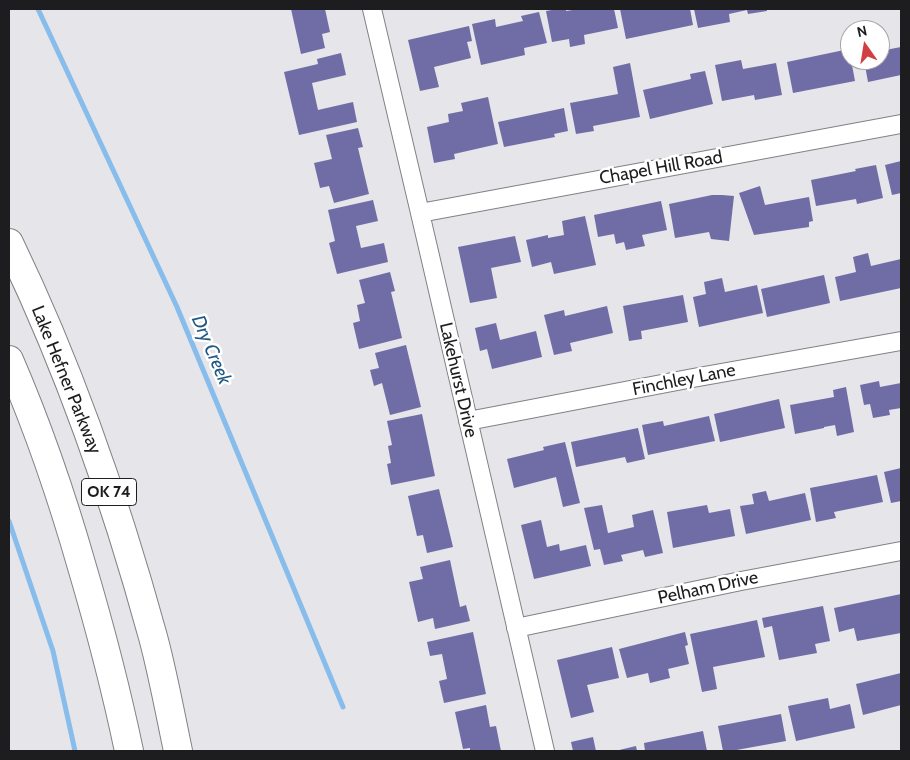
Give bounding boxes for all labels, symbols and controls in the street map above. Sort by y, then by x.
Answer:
north arrow [840,20,890,70]
text: N [855,21,869,41]
street label: Chapel Hill Road [598,147,724,189]
street label: Lake Hefner Parkway [26,303,106,457]
water label: Dry Creek [186,312,236,388]
street label: Lakehurst Drive [434,320,482,440]
street label: Finchley Lane [631,359,737,401]
road number: OK 74 [82,478,136,506]
street label: Pelham Drive [656,567,760,609]

